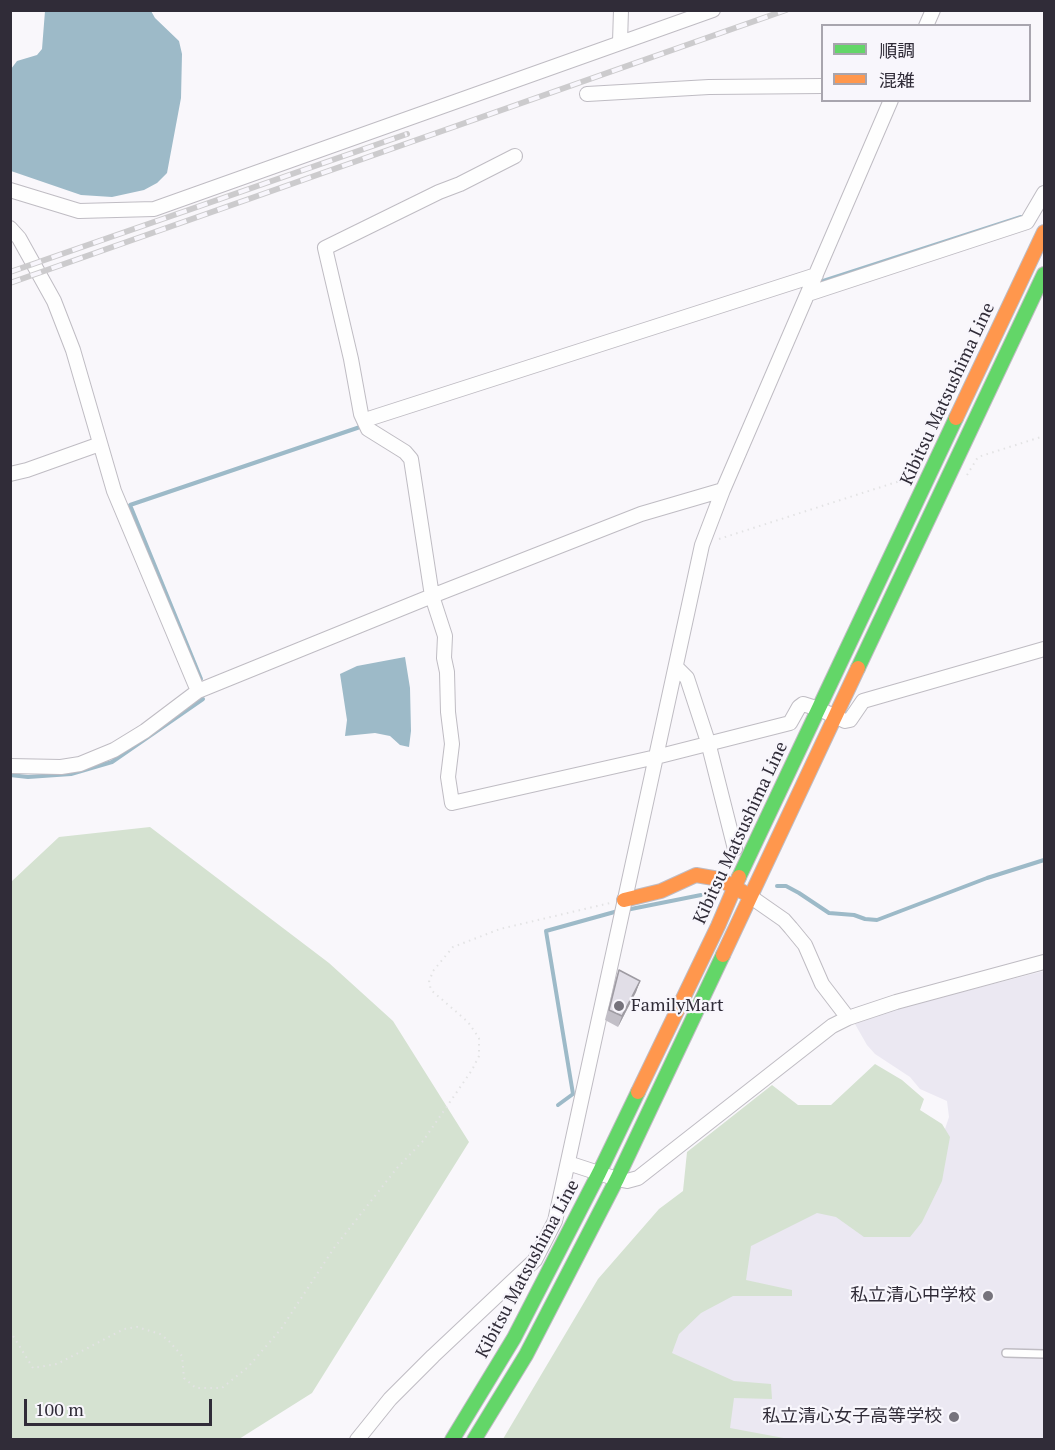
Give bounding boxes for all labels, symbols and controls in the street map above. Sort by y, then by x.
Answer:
legend [821,24,1031,102]
text: 順調 [879,38,915,62]
text: 混雑 [879,68,915,92]
street label: Kibitsu Matsushima Line [896,299,1000,489]
street label: Kibitsu Matsushima Line [689,738,793,928]
place label: FamilyMart [631,995,724,1017]
marker: FamilyMart [612,999,626,1013]
street label: Kibitsu Matsushima Line [472,1176,584,1362]
place label: 私立清心中学校 [850,1285,976,1307]
marker: 私立清心中学校 [981,1289,995,1303]
scale bar [27,1387,214,1425]
text: 100 m [35,1397,84,1421]
place label: 私立清心女子高等学校 [762,1406,942,1428]
marker: 私立清心女子高等学校 [947,1410,961,1424]

